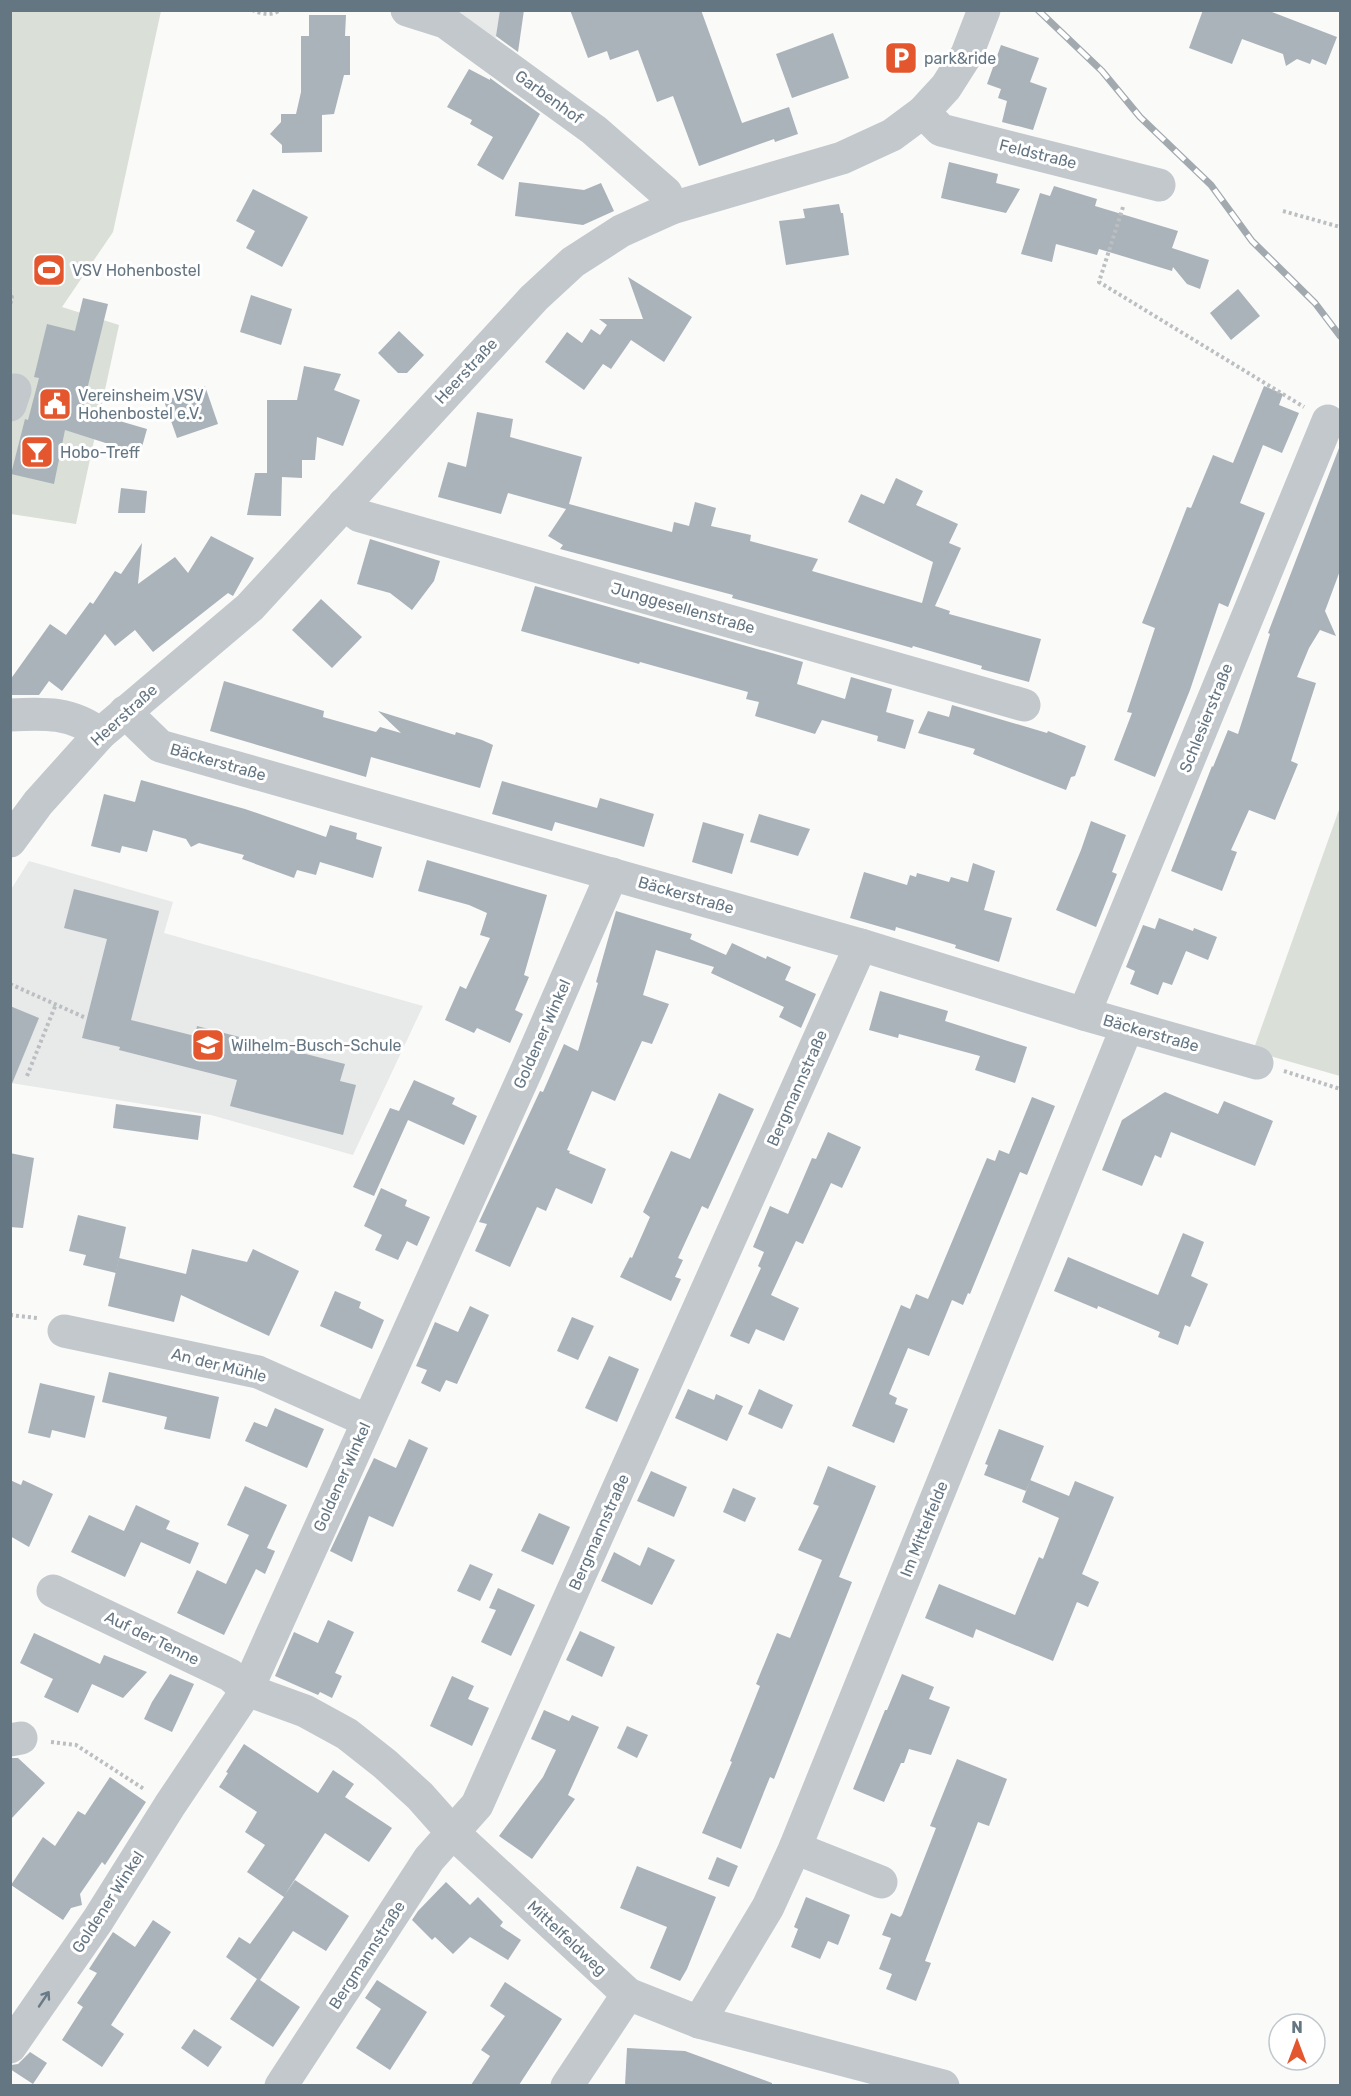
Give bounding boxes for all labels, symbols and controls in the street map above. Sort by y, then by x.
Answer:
parking icon: park&ride [883,40,919,76]
place label: park&ride [924,49,996,68]
street label: Garbenhof [511,66,587,128]
street label: Feldstraße [997,135,1079,173]
sports icon: VSV Hohenbostel [31,252,67,288]
place label: VSV Hohenbostel [72,261,201,280]
street label: Heerstraße [431,334,501,408]
public building icon: Vereinsheim VSV Hohenbostel e.V. [37,386,73,422]
place label: Vereinsheim VSV Hohenbostel e.V. [78,386,204,423]
bar icon: Hobo-Treff [19,434,55,470]
place label: Hobo-Treff [60,443,140,462]
street label: Junggesellenstraße [609,578,757,638]
street label: Schlesierstraße [1175,661,1237,775]
street label: Heerstraße [87,680,161,750]
street label: Bäckerstraße [168,739,268,785]
street label: Bäckerstraße [636,872,736,918]
street label: Goldener Winkel [509,976,575,1092]
street label: Bäckerstraße [1101,1010,1201,1056]
school or university icon: Wilhelm-Busch-Schule [190,1027,226,1063]
street label: Bergmannstraße [763,1027,831,1149]
place label: Wilhelm-Busch-Schule [231,1036,402,1055]
street label: An der Mühle [169,1344,269,1386]
street label: Goldener Winkel [309,1419,375,1535]
street label: Bergmannstraße [565,1471,633,1593]
street label: Im Mittelfelde [896,1478,952,1580]
street label: Auf der Tenne [102,1607,202,1669]
street label: Goldener Winkel [68,1848,148,1956]
street label: Mittelfeldweg [523,1896,611,1980]
street label: Bergmannstraße [325,1897,409,2013]
one-way arrow [38,1991,50,2008]
north arrow [1267,2012,1327,2072]
text: N [1291,2018,1303,2037]

